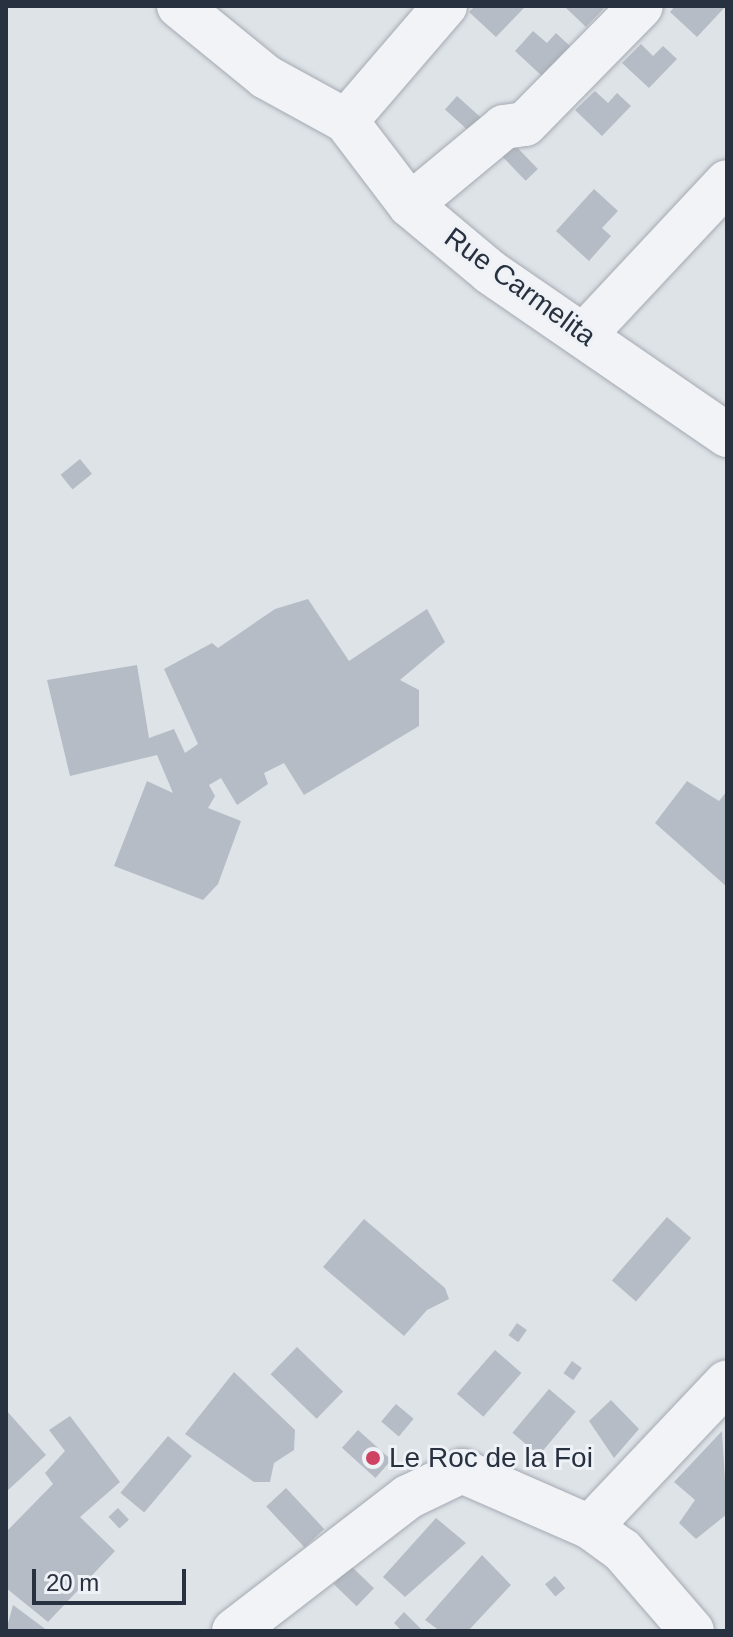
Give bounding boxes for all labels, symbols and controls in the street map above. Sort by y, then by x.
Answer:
street label: Rue Carmelita [438,221,602,353]
place label: Le Roc de la Foi [389,1441,593,1475]
marker: Le Roc de la Foi [364,1449,382,1467]
scale bar [36,1553,190,1603]
text: 20 m [46,1569,99,1596]

